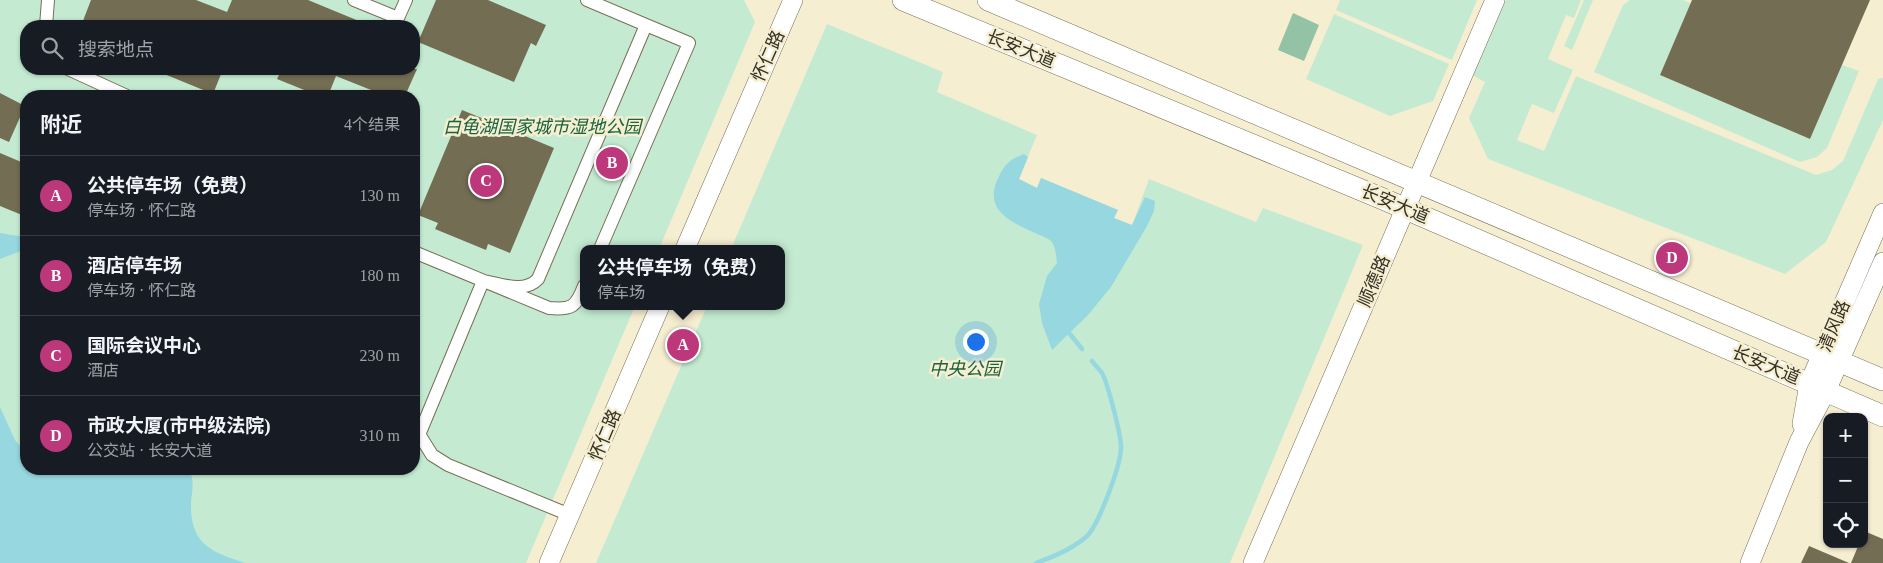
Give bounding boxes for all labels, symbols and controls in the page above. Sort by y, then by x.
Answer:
search box [20,20,420,75]
street label: 长安大道 [984,26,1058,72]
street label: 怀仁路 [748,27,788,85]
icon: search [38,34,66,62]
text: 搜索地点 [78,39,154,60]
text: 附近 [40,113,82,137]
text: 4个结果 [344,116,400,133]
park label: 白龟湖国家城市湿地公园 [443,117,644,137]
pin: B [596,144,628,182]
pin: C [470,162,502,200]
text: 公共停车场（免费） [87,175,258,196]
street label: 长安大道 [1358,181,1432,227]
text: A [50,187,62,204]
text: 130 m [360,187,400,204]
text: 停车场 · 怀仁路 [87,202,196,219]
pin: D [1656,239,1688,277]
popup [580,245,785,310]
street label: 顺德路 [1354,252,1394,310]
text: 酒店停车场 [87,255,182,276]
text: 公共停车场（免费） [597,257,768,278]
text: B [51,267,61,284]
text: 180 m [360,267,400,284]
text: 停车场 · 怀仁路 [87,282,196,299]
text: 停车场 [597,284,645,301]
street label: 清风路 [1814,297,1854,355]
pin: A [667,326,699,364]
your location [963,329,989,355]
text: 国际会议中心 [87,335,201,356]
street label: 长安大道 [1729,342,1803,388]
text: C [50,347,62,364]
text: 230 m [360,347,400,364]
park label: 中央公园 [929,359,1004,379]
text: 酒店 [87,362,119,379]
street label: 怀仁路 [585,406,625,464]
map controls [1823,413,1868,548]
button: + [1823,413,1868,458]
text: 市政大厦(市中级法院) [87,415,271,436]
text: D [50,427,62,444]
text: 310 m [360,427,400,444]
text: 公交站 · 长安大道 [87,442,212,459]
button: − [1823,458,1868,503]
button: locate [1823,503,1868,548]

